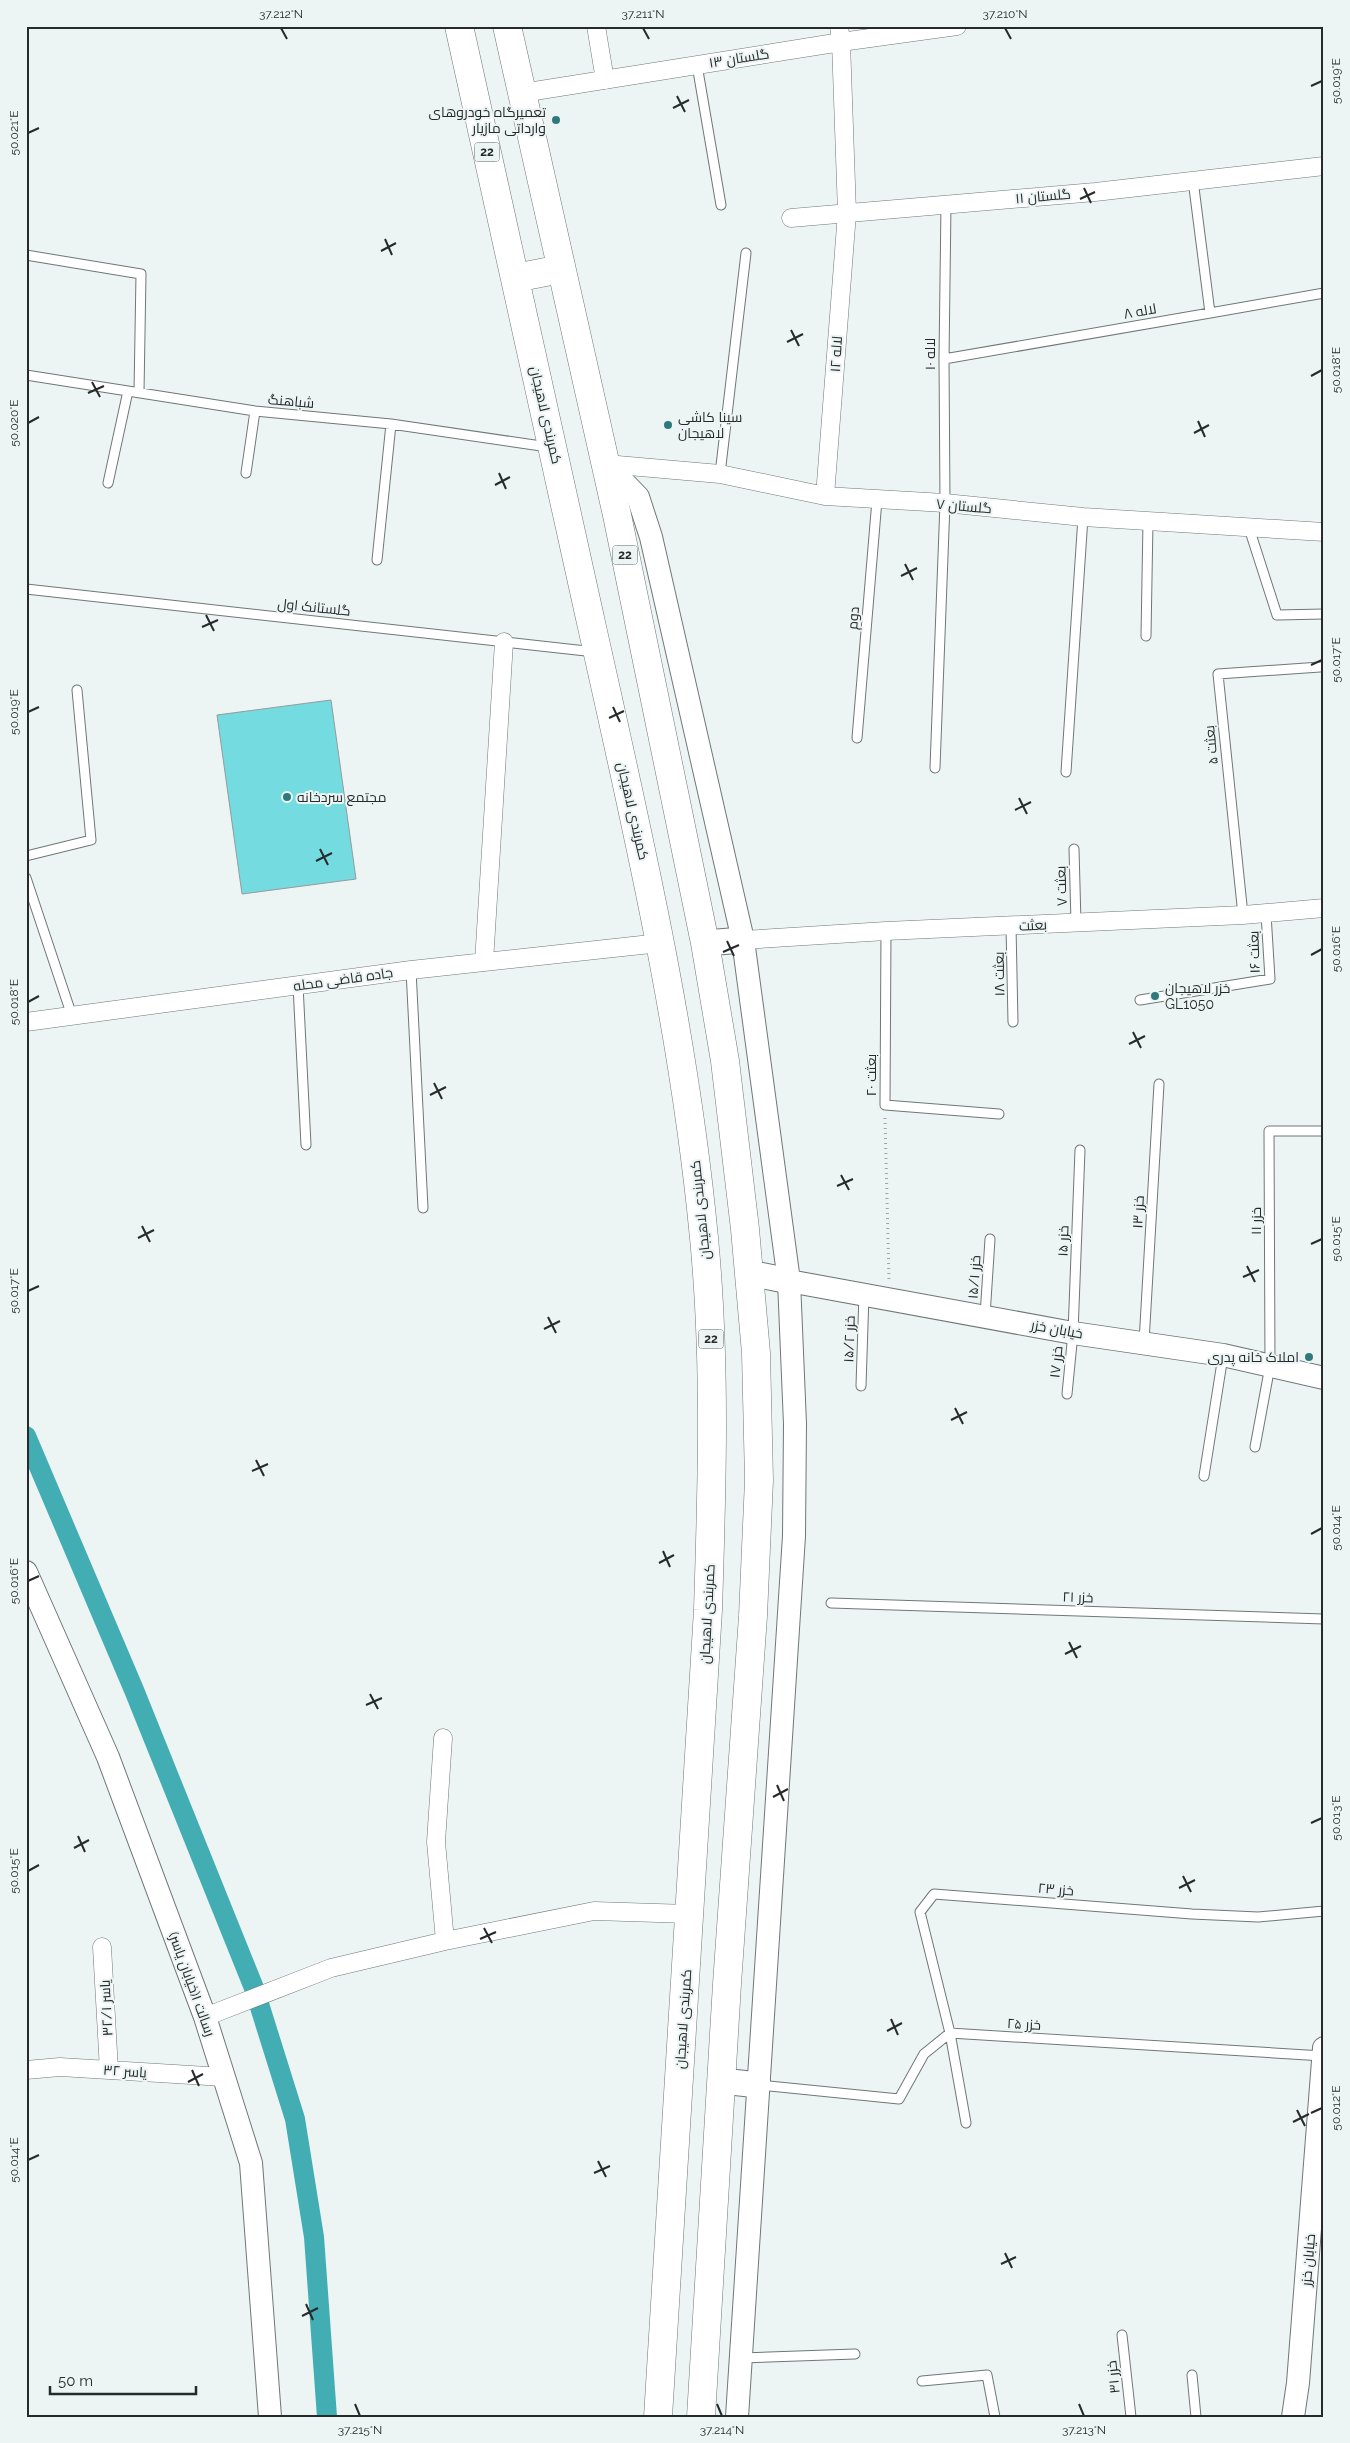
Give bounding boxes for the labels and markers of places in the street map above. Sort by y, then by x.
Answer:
place label: تعمیرگاه خودروهای وارداتی مازیار [429,104,546,136]
marker: تعمیرگاه خودروهای وارداتی مازیار [550,114,562,126]
place label: سینا کاشی لاهیجان [678,409,742,441]
marker: سینا کاشی لاهیجان [662,419,674,431]
place label: مجتمع سردخانه [297,789,386,806]
marker: مجتمع سردخانه [281,791,293,803]
place label: خزر لاهیجان GL1050 [1165,980,1230,1012]
marker: خزر لاهیجان GL1050 [1149,990,1161,1002]
place label: املاک خانه پدری [1208,1349,1299,1367]
marker: املاک خانه پدری [1303,1351,1315,1363]

